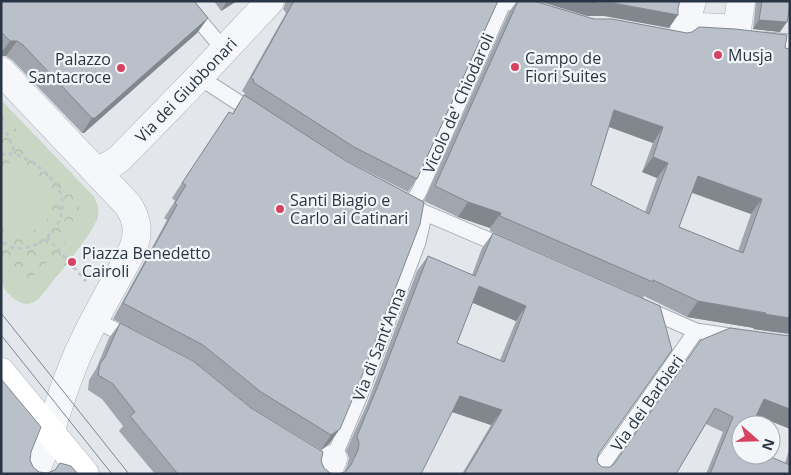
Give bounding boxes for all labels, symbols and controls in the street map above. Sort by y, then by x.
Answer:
street label: Vicolo de' Chiodaroli [417,29,499,177]
street label: Via dei Giubbonari [130,33,242,147]
place label: Musja [728,44,773,66]
place label: Campo de Fiori Suites [525,47,607,87]
place label: Palazzo Santacroce [28,48,111,88]
marker: Musja [712,49,724,61]
marker: Campo de Fiori Suites [509,61,521,73]
marker: Palazzo Santacroce [115,62,127,74]
place label: Santi Biagio e Carlo ai Catinari [290,189,408,229]
marker: Santi Biagio e Carlo ai Catinari [274,203,286,215]
place label: Piazza Benedetto Cairoli [82,242,211,282]
marker: Piazza Benedetto Cairoli [66,256,78,268]
street label: Via di Sant'Anna [347,284,411,404]
street label: Via dei Barbieri [606,351,688,455]
north arrow [731,415,781,465]
text: N [758,436,780,453]

